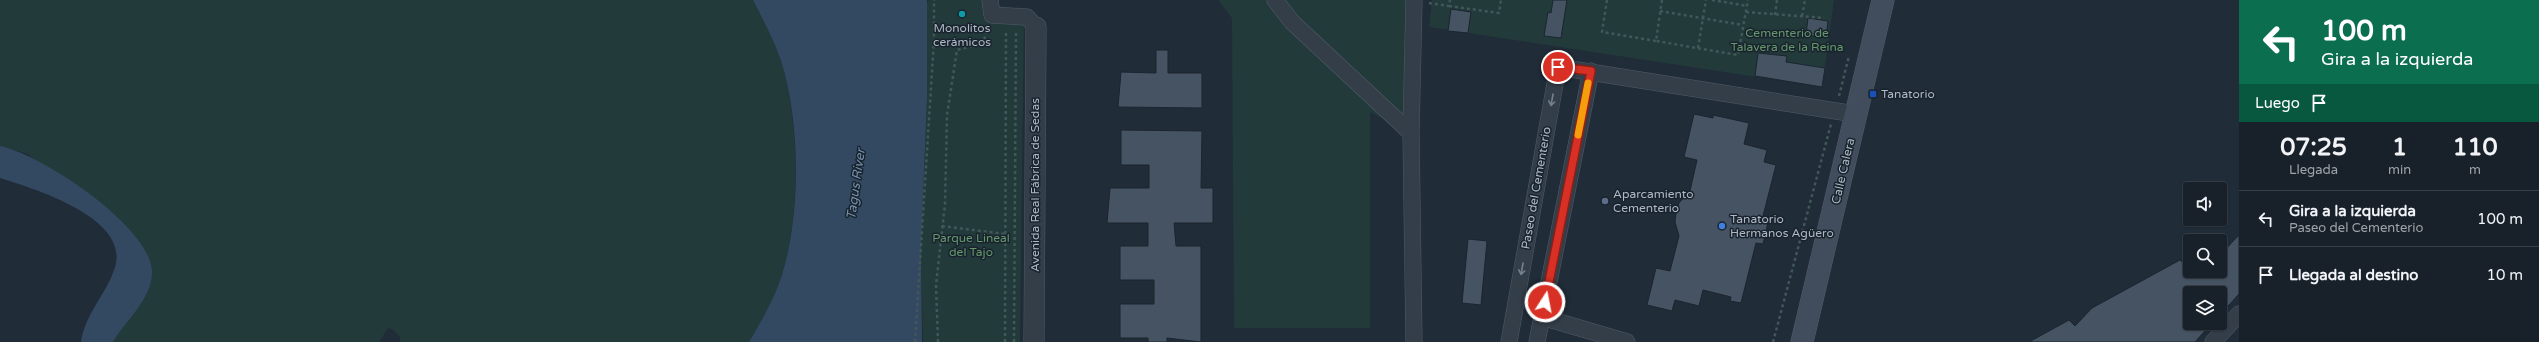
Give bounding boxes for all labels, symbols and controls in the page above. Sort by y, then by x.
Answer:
marker: Monolitos cerámicos [957,9,967,19]
text: 100 m [2321,14,2407,48]
icon: left [2255,16,2307,68]
place label: Monolitos cerámicos [933,21,991,49]
park label: Cementerio de Talavera de la Reina [1731,26,1843,54]
text: Gira a la izquierda [2321,48,2473,70]
pin [1541,50,1575,84]
icon: arrive [1547,56,1569,78]
place label: Tanatorio [1881,87,1935,101]
marker: Tanatorio [1868,89,1878,99]
icon: arrive [2308,92,2330,114]
one-way arrow [1548,93,1556,106]
text: Luego [2255,94,2300,112]
street label: Avenida Real Fábrica de Sedas [1028,98,1042,272]
street label: Paseo del Cementerio [1518,126,1554,250]
text: 07:25 [2280,133,2347,162]
text: 1 [2392,133,2407,162]
text: 110 [2452,133,2498,162]
street label: Calle Calera [1829,137,1857,205]
water label: Tagus River [843,146,869,221]
text: Llegada [2289,162,2338,178]
text: min [2388,162,2411,178]
text: m [2469,162,2481,178]
map controls [2183,182,2227,330]
button: sound [2183,182,2227,226]
place label: Aparcamiento Cementerio [1613,187,1694,215]
marker: Aparcamiento Cementerio [1600,196,1610,206]
text: Gira a la izquierda [2289,202,2416,220]
icon: left [2255,208,2277,230]
text: 100 m [2477,210,2523,228]
place label: Tanatorio Hermanos Agüero [1730,212,1834,240]
text: Paseo del Cementerio [2289,220,2423,236]
marker: Tanatorio Hermanos Agüero [1717,221,1727,231]
park label: Parque Lineal del Tajo [932,231,1010,259]
button: search [2183,234,2227,278]
one-way arrow [1518,263,1526,276]
icon: arrive [2255,264,2277,286]
text: Llegada al destino [2289,266,2418,284]
text: 10 m [2486,266,2523,284]
position arrow [1524,281,1566,323]
button: layers [2183,286,2227,330]

